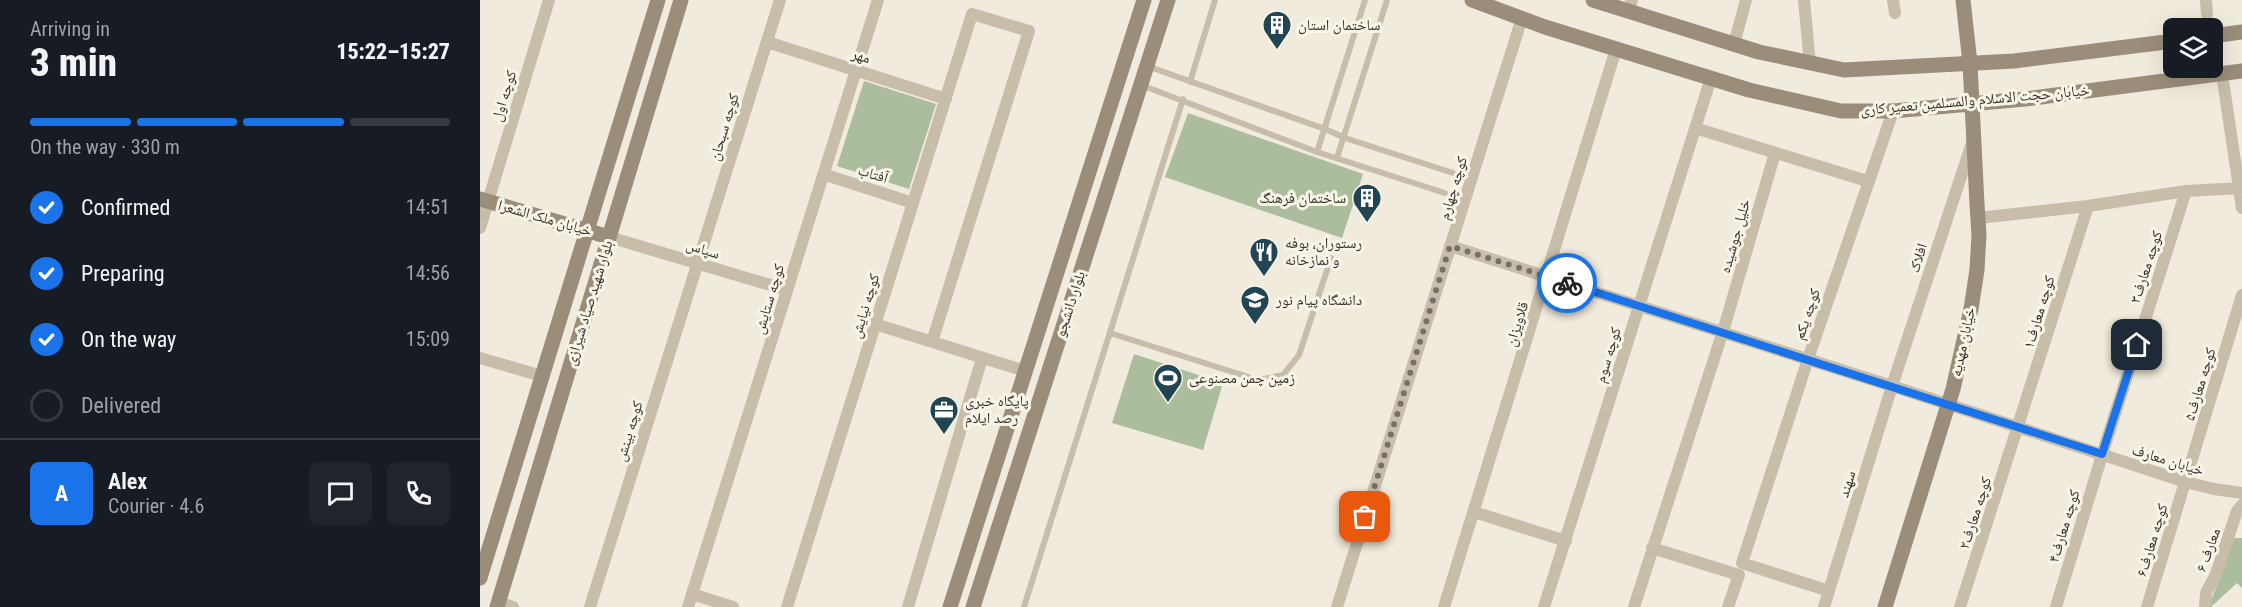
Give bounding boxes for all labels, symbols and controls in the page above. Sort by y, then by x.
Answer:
building icon: ساختمان استان [1261,9,1293,51]
place label: ساختمان استان [1298,16,1380,35]
text: Arriving in [30,17,110,41]
map controls [2163,18,2223,78]
button: layers [2163,18,2223,78]
text: 15:22–15:27 [336,39,450,64]
text: 3 min [30,40,117,86]
street label: مهر [849,44,873,67]
street label: کوچه اول [488,68,521,124]
street label: خیابان حجت الاسلام والمسلمین تعمیر کاری [1860,81,2091,120]
street label: کوچه سبحان [705,91,744,163]
text: On the way · 330 m [30,135,180,159]
street label: کوچه چهارم [1435,154,1472,222]
street label: آفتاب [856,161,891,187]
building icon: ساختمان فرهنگ [1351,182,1383,224]
place label: ساختمان فرهنگ [1259,189,1346,208]
icon: check [30,191,63,224]
text: Confirmed [81,195,170,220]
text: 14:51 [406,195,450,219]
street label: خیابان ملک الشعرا [496,196,595,241]
street label: خلیل جوشیده [1716,197,1755,275]
street label: کوچه معارف۳ [2126,228,2166,306]
place label: رستوران، بوفه و نمازخانه [1285,234,1362,269]
street label: سپاس [684,235,722,264]
restaurant icon: رستوران، بوفه و نمازخانه [1248,236,1280,278]
street label: بلوار شهید صیاد شیرازی [561,238,618,368]
street label: افلاک [1905,241,1931,275]
courier [1537,253,1597,313]
icon: check [30,257,63,290]
text: Preparing [81,261,165,286]
text: 14:56 [406,261,450,285]
street label: کوچه ستایش [750,262,789,337]
icon: bike [1551,267,1584,300]
street label: بلوار دانشجو [1051,269,1089,339]
street label: كوچه نيايش [847,271,884,341]
street label: کوچه معارف۱ [2019,273,2059,351]
school or university icon: دانشگاه پیام نور [1239,284,1271,326]
street label: کوچه یکم [1790,286,1825,342]
place label: دانشگاه پیام نور [1275,291,1362,310]
street label: قلاویزان [1502,299,1533,349]
street label: خیابان مهدیه [1947,305,1980,379]
pin [2111,319,2162,370]
icon: check [30,323,63,356]
street label: کوچه سوم [1591,325,1626,385]
text: On the way [81,327,176,352]
text: 15:09 [406,327,450,351]
icon: home [2120,328,2153,361]
street label: کوچه معارف۵ [2180,345,2220,423]
sports icon: زمین چمن مصنوعی [1152,362,1184,404]
place label: زمین چمن مصنوعی [1189,369,1295,388]
place label: پایگاه خبری رصد ایلام [965,392,1029,428]
text: Delivered [81,393,161,418]
office icon: پایگاه خبری رصد ایلام [928,394,960,436]
street label: کوچه بینش [611,399,648,464]
street label: خیابان معارف [2130,441,2207,481]
button: chat [309,462,372,525]
button: phone [387,462,450,525]
street label: سهند [1834,468,1860,500]
text: Alex [108,469,147,494]
street label: کوچه معارف۲ [1955,474,1995,552]
text: A [55,481,68,506]
street label: کوچه معارف۴ [2044,487,2084,565]
pin [1339,491,1390,542]
text: Courier · 4.6 [108,494,204,518]
icon: bag [1348,500,1381,533]
street label: کوچه معارف۶ [2132,501,2172,579]
street label: معارف ۶ [2192,525,2224,574]

